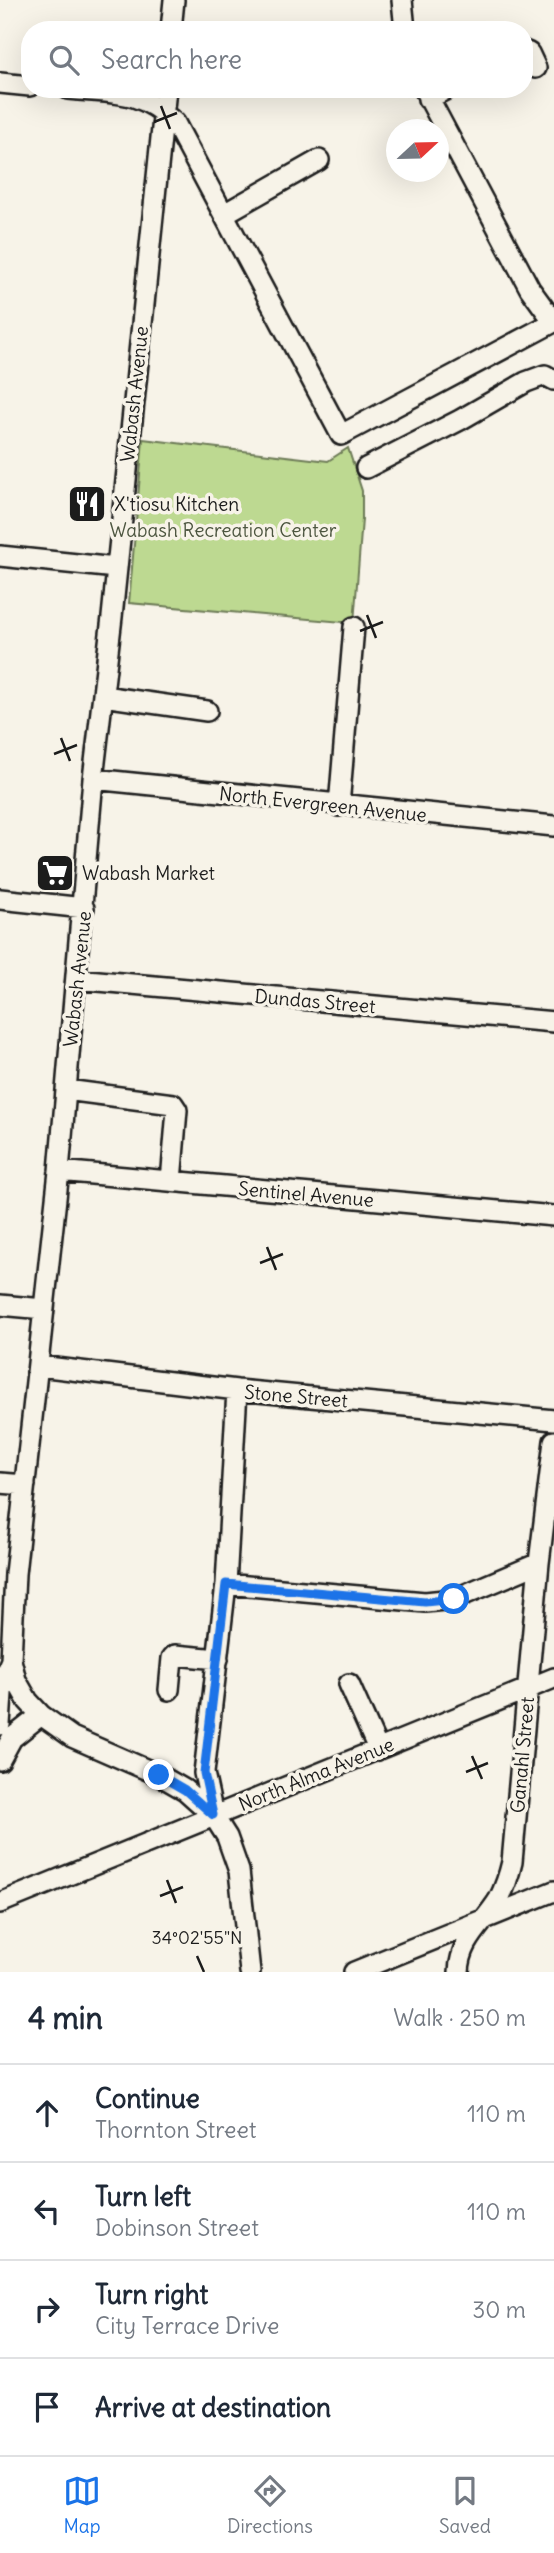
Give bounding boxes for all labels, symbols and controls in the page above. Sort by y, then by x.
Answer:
search box [21,21,533,98]
icon: search [45,41,83,79]
text: Search here [101,43,242,76]
north arrow [386,119,449,182]
street label: Wabash Avenue [115,325,153,463]
restaurant icon: X'tiosu Kitchen [66,483,108,525]
place label: X'tiosu Kitchen [114,492,239,516]
park label: Wabash Recreation Center [110,518,337,542]
street label: North Evergreen Avenue [218,781,428,827]
supermarket icon: Wabash Market [34,852,76,894]
place label: Wabash Market [82,861,215,885]
street label: Wabash Avenue [58,910,96,1048]
street label: Dundas Street [253,984,377,1018]
street label: Sentinel Avenue [237,1176,375,1212]
street label: Stone Street [243,1380,349,1412]
route start [438,1583,469,1614]
street label: Ganahl Street [505,1696,539,1814]
street label: North Alma Avenue [235,1732,397,1816]
route end [143,1759,174,1790]
text: 34°02'55"N [151,1926,243,1949]
text: 4 min [28,1999,103,2037]
text: Walk · 250 m [393,2003,526,2032]
text: Continue [95,2082,200,2115]
icon: ahead [28,2094,66,2132]
text: 110 m [467,2099,526,2128]
text: Thornton Street [95,2115,257,2144]
text: Turn left [95,2180,191,2213]
icon: left [28,2192,66,2230]
text: 110 m [467,2197,526,2226]
text: Dobinson Street [95,2213,259,2242]
text: Turn right [95,2278,208,2311]
icon: right [28,2290,66,2328]
text: 30 m [472,2295,526,2324]
text: City Terrace Drive [95,2311,279,2340]
icon: arrive [28,2388,66,2426]
text: Arrive at destination [95,2391,331,2424]
tab: Map [63,2472,101,2538]
tab: Directions [227,2472,313,2538]
tab: Saved [439,2472,491,2538]

